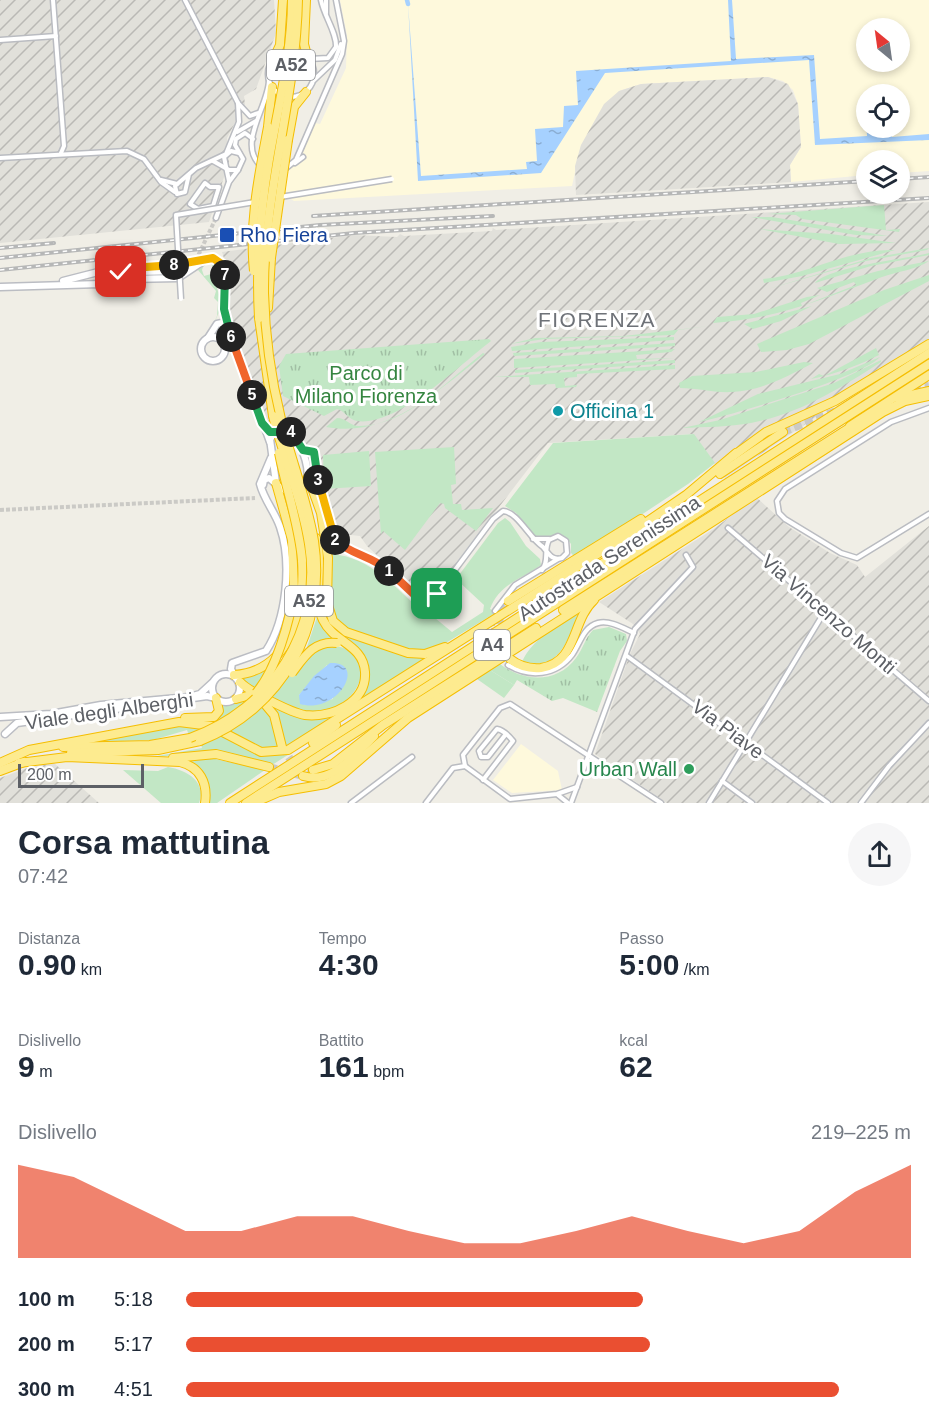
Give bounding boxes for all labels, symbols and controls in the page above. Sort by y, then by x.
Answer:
north arrow [856,18,910,72]
map controls [856,18,910,204]
road number: A52 [267,50,315,80]
button: locate [856,84,910,138]
button: layers [856,150,910,204]
place label: Rho Fiera [240,224,329,246]
marker: Rho Fiera [218,226,236,244]
pin [95,246,146,297]
pin: 8 [159,250,189,280]
icon: check [104,255,137,288]
text: 8 [170,256,178,273]
pin: 7 [210,260,240,290]
text: 7 [221,266,229,283]
district label: FIORENZA [538,308,656,331]
pin: 6 [216,322,246,352]
text: 6 [227,328,235,345]
park label: Parco di Milano Fiorenza [295,362,438,407]
pin: 5 [237,380,267,410]
text: 5 [248,386,256,403]
place label: Officina 1 [570,400,654,422]
marker: Officina 1 [551,404,565,418]
pin: 4 [276,417,306,447]
text: 4 [287,423,295,440]
pin: 3 [303,465,333,495]
text: 3 [314,471,322,488]
street label: Autostrada Serenissima [514,490,705,625]
pin: 2 [320,525,350,555]
text: 2 [331,531,339,548]
street label: Via Vincenzo Monti [757,550,901,678]
pin: 1 [374,556,404,586]
text: 1 [385,562,393,579]
pin [411,568,462,619]
icon: arrive [420,577,453,610]
road number: A52 [285,586,333,616]
road number: A4 [474,630,510,660]
street label: Viale degli Alberghi [23,688,195,734]
street label: Via Piave [688,695,768,763]
place label: Urban Wall [579,758,677,780]
scale bar [18,761,144,788]
marker: Urban Wall [682,762,696,776]
text: 200 m [27,766,71,783]
button: share [848,823,911,886]
text: Corsa mattutina [18,824,269,861]
text: 07:42 [18,865,68,887]
text: Distanza [18,930,80,947]
text: Tempo [319,930,367,947]
text: Passo [619,930,664,947]
text: 0.90 [18,948,76,981]
text: 4:30 [319,948,379,981]
text: 5:00 [619,948,679,981]
text: km [76,961,102,978]
text: /km [679,961,710,978]
text: Dislivello [18,1032,81,1049]
text: Battito [319,1032,364,1049]
text: kcal [619,1032,648,1049]
text: 9 [18,1050,35,1083]
text: 161 [319,1050,369,1083]
text: 62 [619,1050,653,1083]
text: m [35,1063,52,1080]
text: bpm [369,1063,404,1080]
text: Dislivello [18,1121,97,1143]
text: 219–225 m [811,1121,911,1143]
text: 100 m [18,1288,75,1310]
text: 5:18 [114,1288,153,1310]
text: 200 m [18,1333,75,1355]
text: 5:17 [114,1333,153,1355]
text: 300 m [18,1378,75,1400]
text: 4:51 [114,1378,153,1400]

